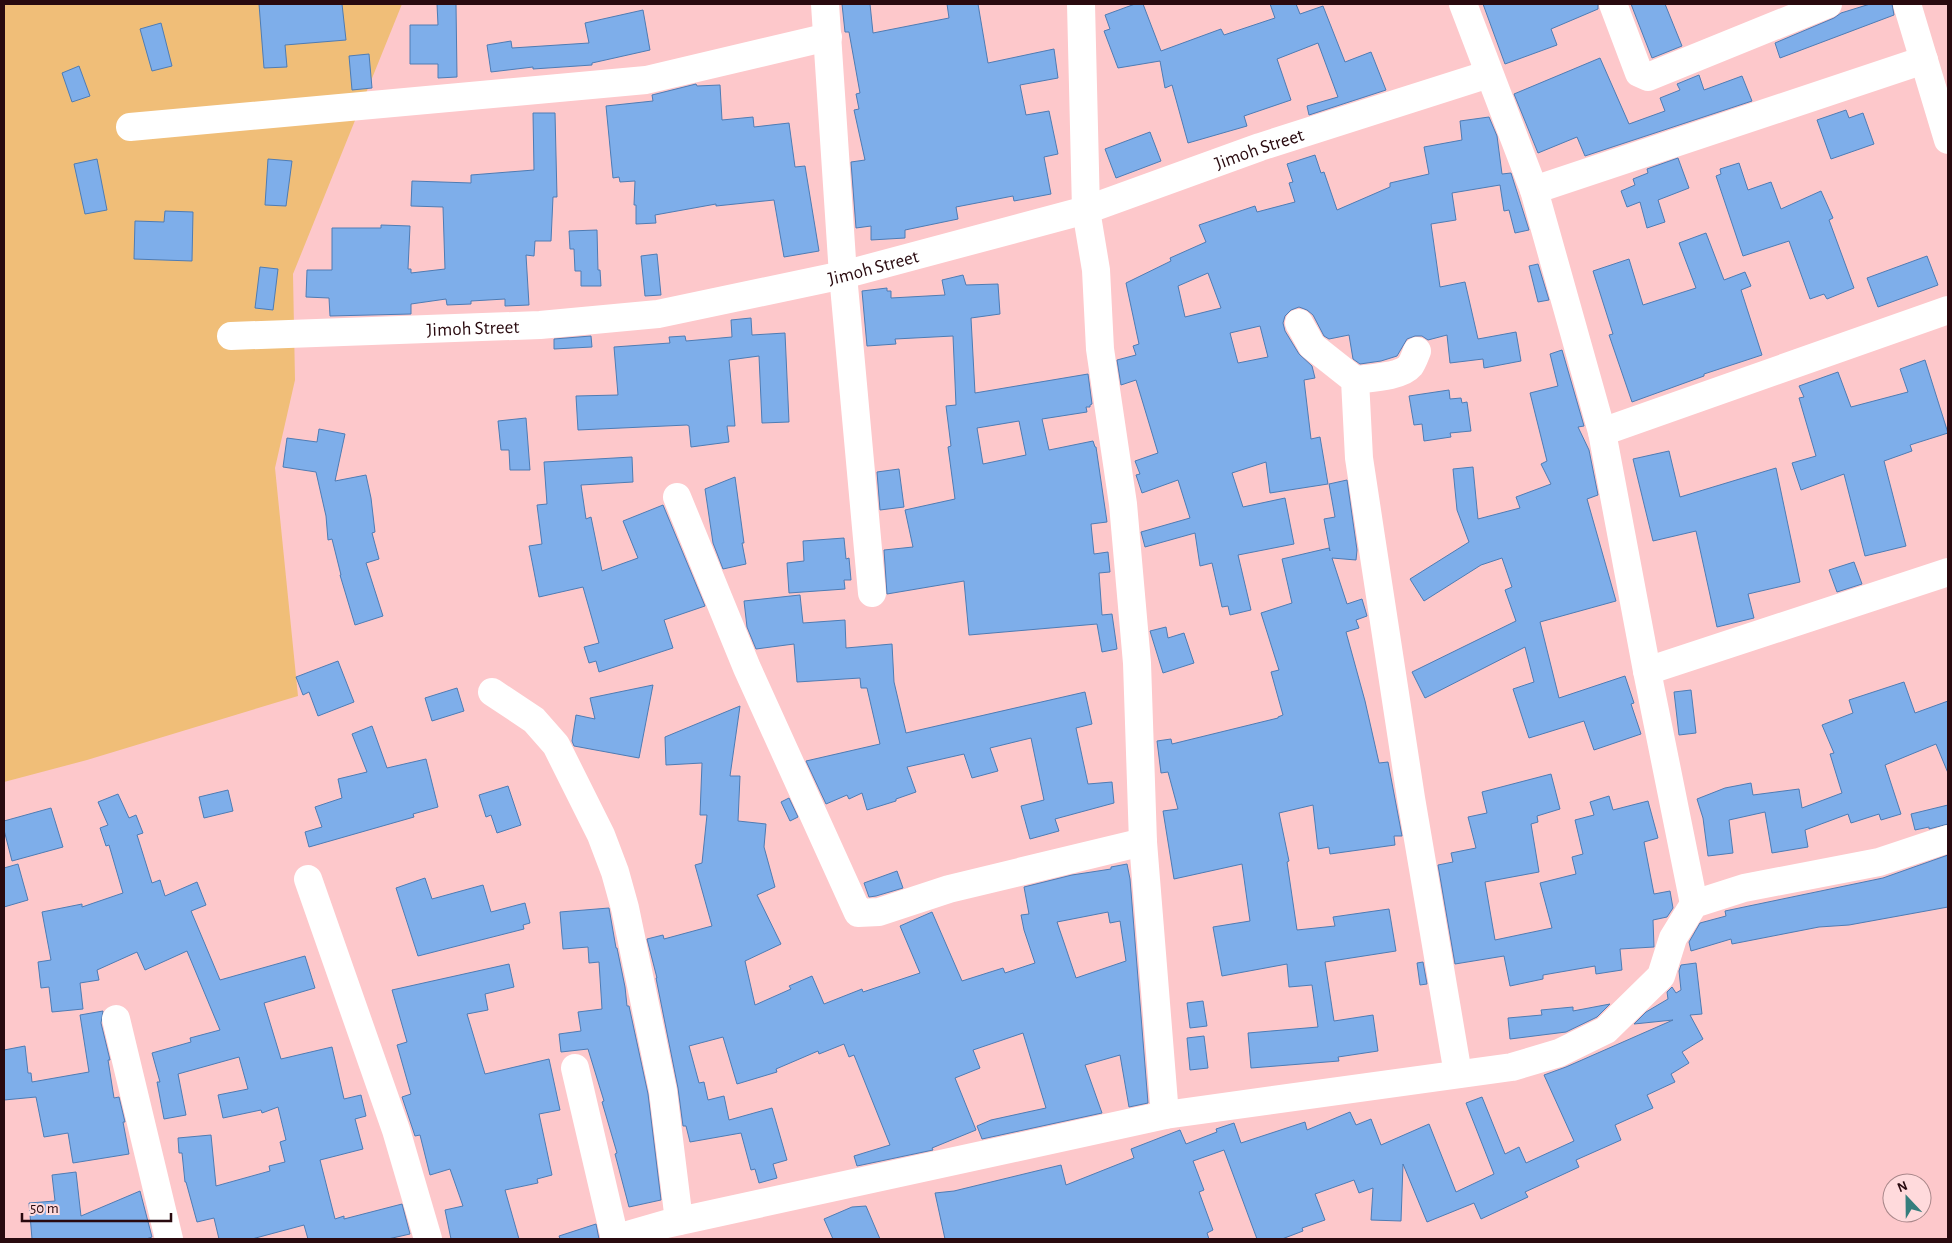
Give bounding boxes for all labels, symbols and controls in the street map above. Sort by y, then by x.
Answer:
street label: Jimoh Street [1212,126,1306,174]
street label: Jimoh Street [826,247,921,289]
street label: Jimoh Street [426,318,520,340]
north arrow [1882,1173,1932,1223]
text: N [1895,1179,1910,1195]
scale bar [22,1190,171,1222]
text: 50 m [30,1201,59,1216]

